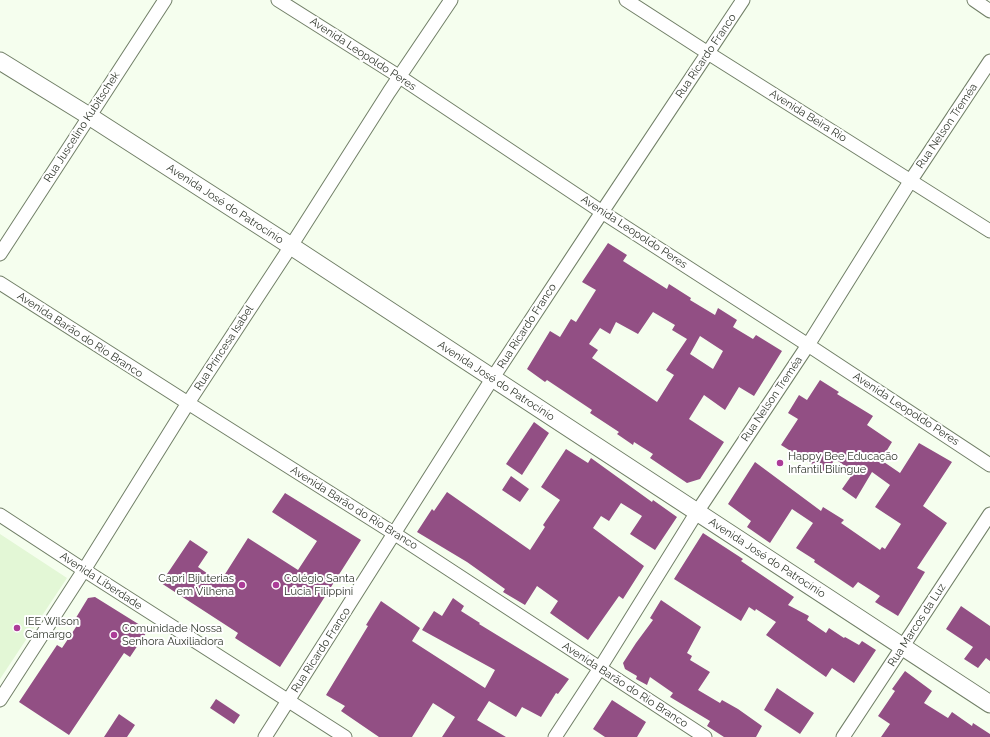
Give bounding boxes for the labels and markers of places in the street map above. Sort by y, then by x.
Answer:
place label: Happy Bee Educação Infantil Bilíngue [788,450,898,476]
marker: Happy Bee Educação Infantil Bilíngue [775,458,785,468]
place label: Capri Bijuterias em Vilhena [158,572,234,598]
place label: Colégio Santa Lúcia Filippini [284,572,355,598]
marker: Capri Bijuterias em Vilhena [237,580,247,590]
marker: Colégio Santa Lúcia Filippini [271,580,281,590]
place label: IEE Wilson Camargo [25,615,79,641]
place label: Comunidade Nossa Senhora Auxiliadora [122,622,224,648]
marker: IEE Wilson Camargo [12,623,22,633]
marker: Comunidade Nossa Senhora Auxiliadora [109,630,119,640]

